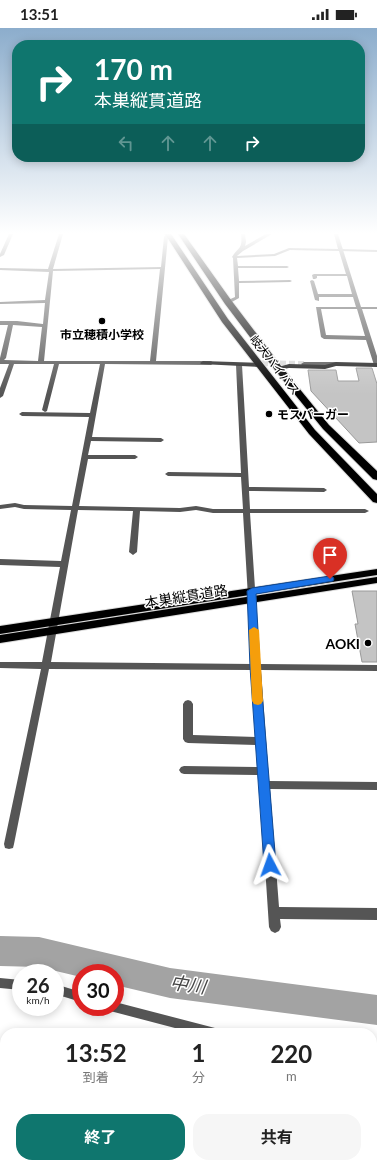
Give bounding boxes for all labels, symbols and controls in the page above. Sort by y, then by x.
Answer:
text: 13:51 [20,5,59,23]
text: 170 m [94,52,173,86]
icon: right [28,56,80,108]
text: 本巣縦貫道路 [94,89,202,111]
icon: left [115,132,137,154]
icon: ahead [157,132,179,154]
icon: ahead [199,132,221,154]
icon: right [241,132,263,154]
marker: 市立穂積小学校 [97,316,107,326]
place label: 市立穂積小学校 [60,327,144,342]
street label: 岐大バイパス [247,332,303,398]
place label: モスバーガー [277,407,349,422]
marker: モスバーガー [264,409,274,419]
pin [313,538,347,579]
icon: arrive [319,544,341,566]
street label: 本巣縦貫道路 [143,581,229,611]
place label: AOKI [325,635,360,652]
marker: AOKI [363,638,373,648]
position arrow [249,844,291,886]
speed limit sign: 30 [72,964,124,1016]
water label: 中川 [169,971,209,998]
text: 26 [26,973,50,997]
text: km/h [26,994,50,1006]
text: 13:52 [65,1038,127,1067]
text: 1 [192,1038,206,1067]
text: 220 [270,1039,312,1068]
text: m [286,1068,297,1084]
text: 到着 [83,1069,109,1085]
text: 分 [192,1069,205,1085]
button: 終了 [16,1114,185,1160]
button: 共有 [193,1114,361,1160]

